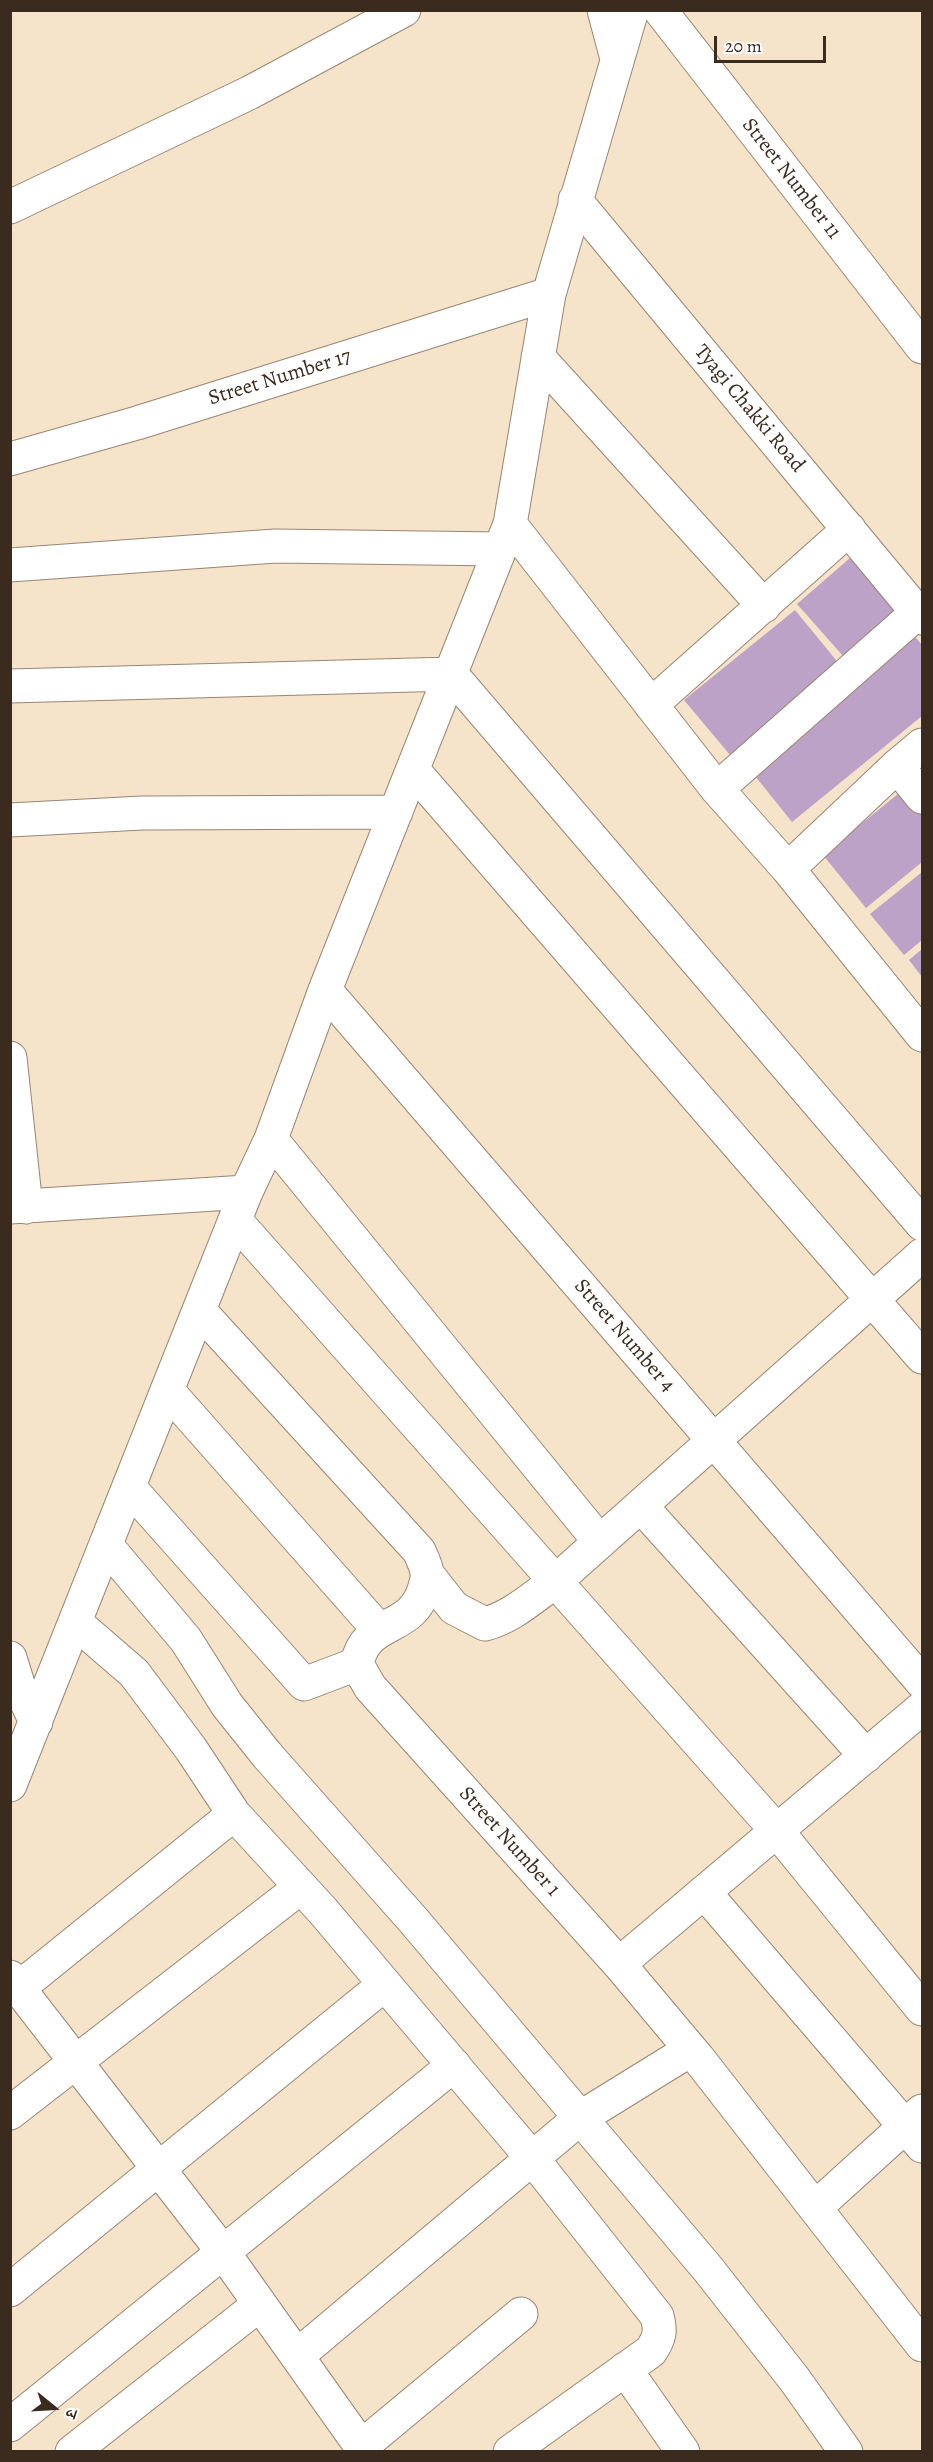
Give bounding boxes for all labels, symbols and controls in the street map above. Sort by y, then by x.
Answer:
scale bar [717,24,830,62]
text: 20 m [725,34,762,58]
street label: Street Number 11 [736,114,846,244]
street label: Tyagi Chakki Road [688,340,810,478]
street label: Street Number 17 [206,344,354,412]
street label: Street Number 4 [568,1274,680,1398]
street label: Street Number 1 [453,1782,565,1902]
north arrow [24,2378,84,2438]
text: उ [59,2406,83,2421]

